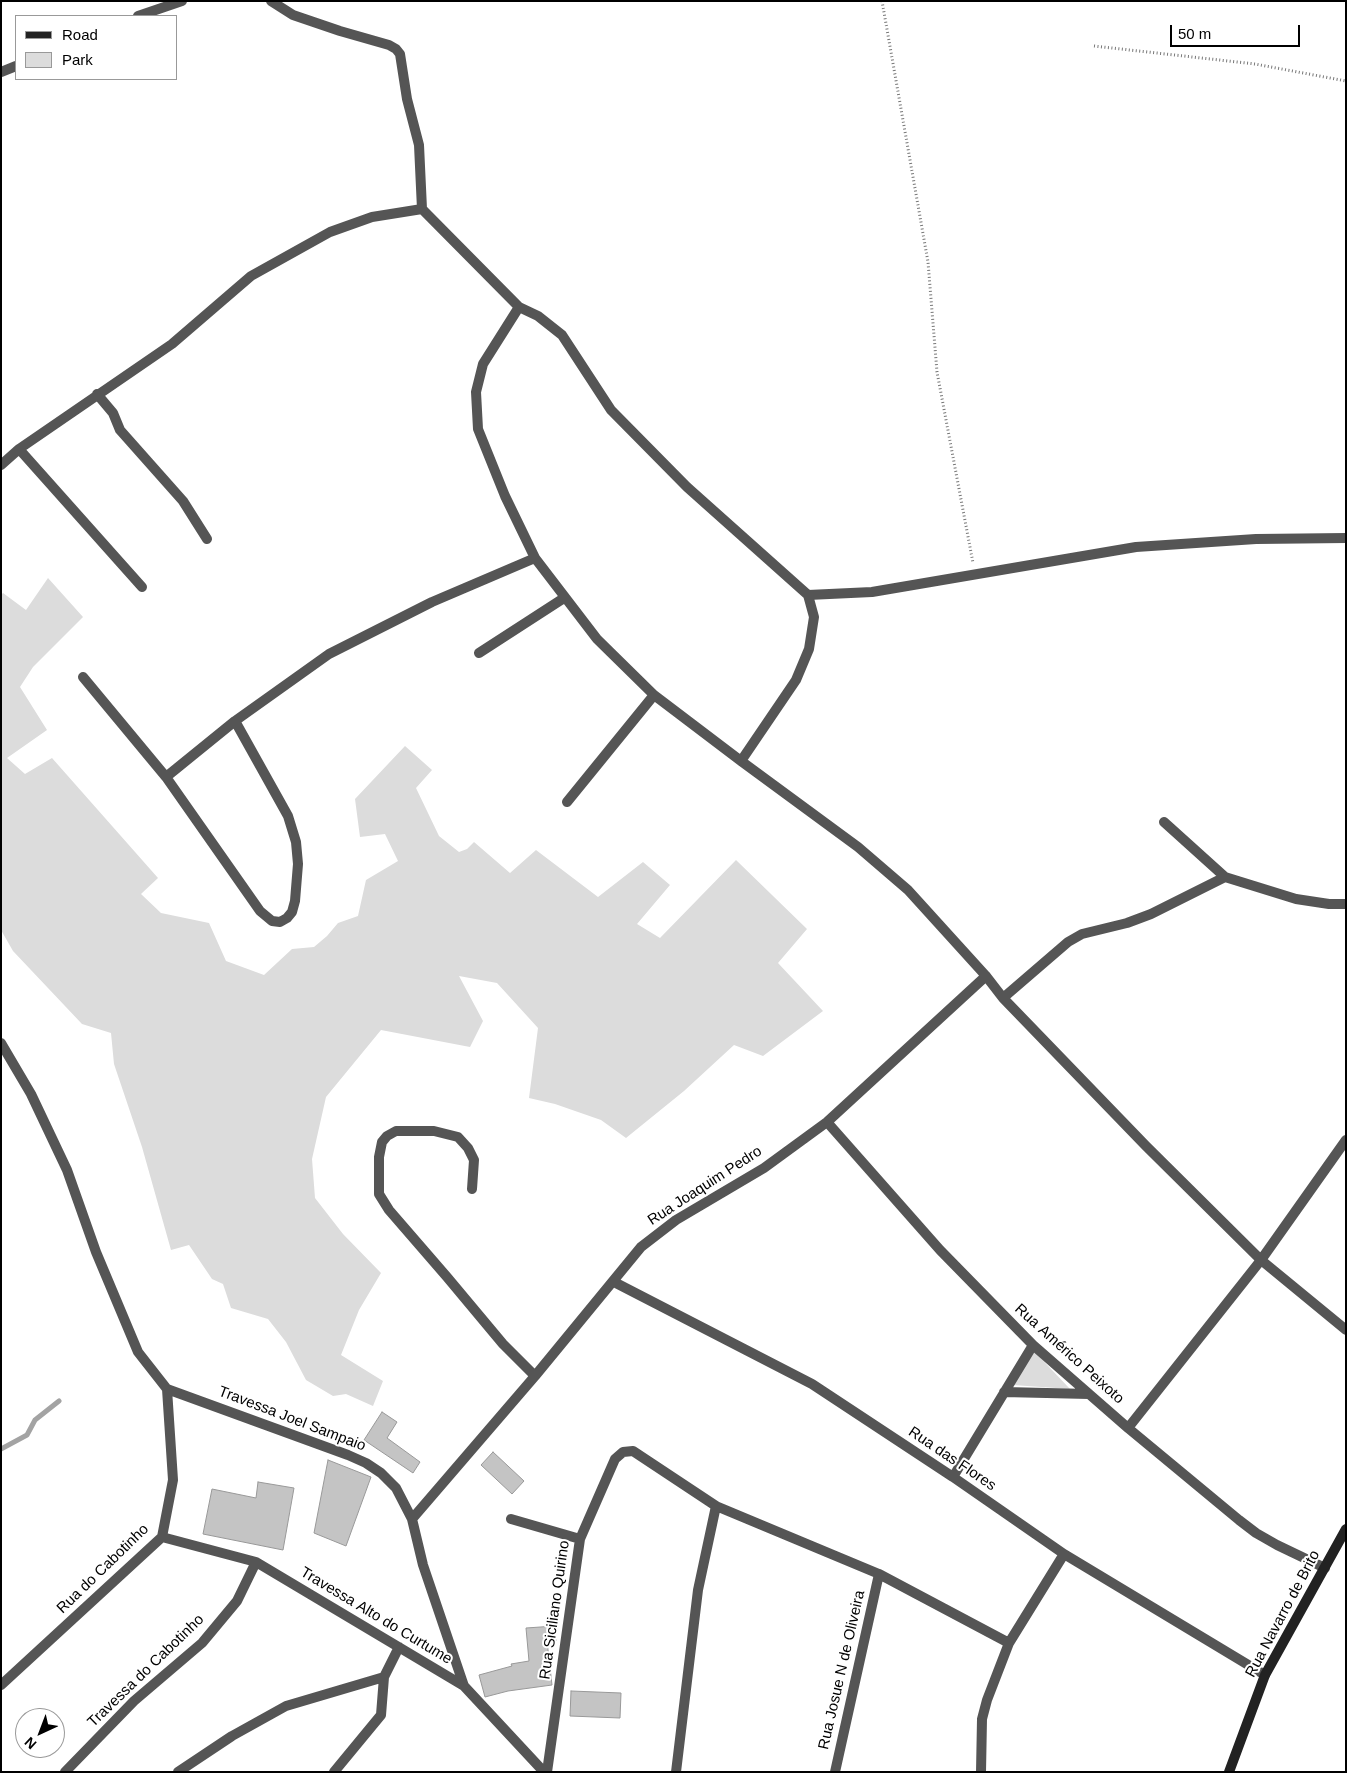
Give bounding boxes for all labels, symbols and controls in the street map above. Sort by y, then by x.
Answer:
legend [15,15,178,80]
scale bar [1172,15,1302,47]
text: 50 m [1178,25,1211,42]
text: Road [62,26,98,43]
text: Park [62,51,93,68]
street label: Rua Joaquim Pedro [645,1142,765,1230]
street label: Rua Américo Peixoto [1011,1300,1127,1408]
street label: Travessa Joel Sampaio [216,1383,368,1455]
street label: Rua das Flores [905,1423,999,1495]
street label: Rua do Cabotinho [53,1521,153,1617]
street label: Rua Siciliano Quirino [536,1539,574,1681]
street label: Rua Navarro de Brito [1242,1548,1324,1680]
street label: Travessa Alto do Curtume [297,1564,455,1668]
street label: Rua Josue N de Oliveira [815,1589,869,1751]
street label: Travessa do Cabotinho [84,1611,208,1731]
north arrow [15,1708,65,1758]
text: N [21,1734,40,1753]

